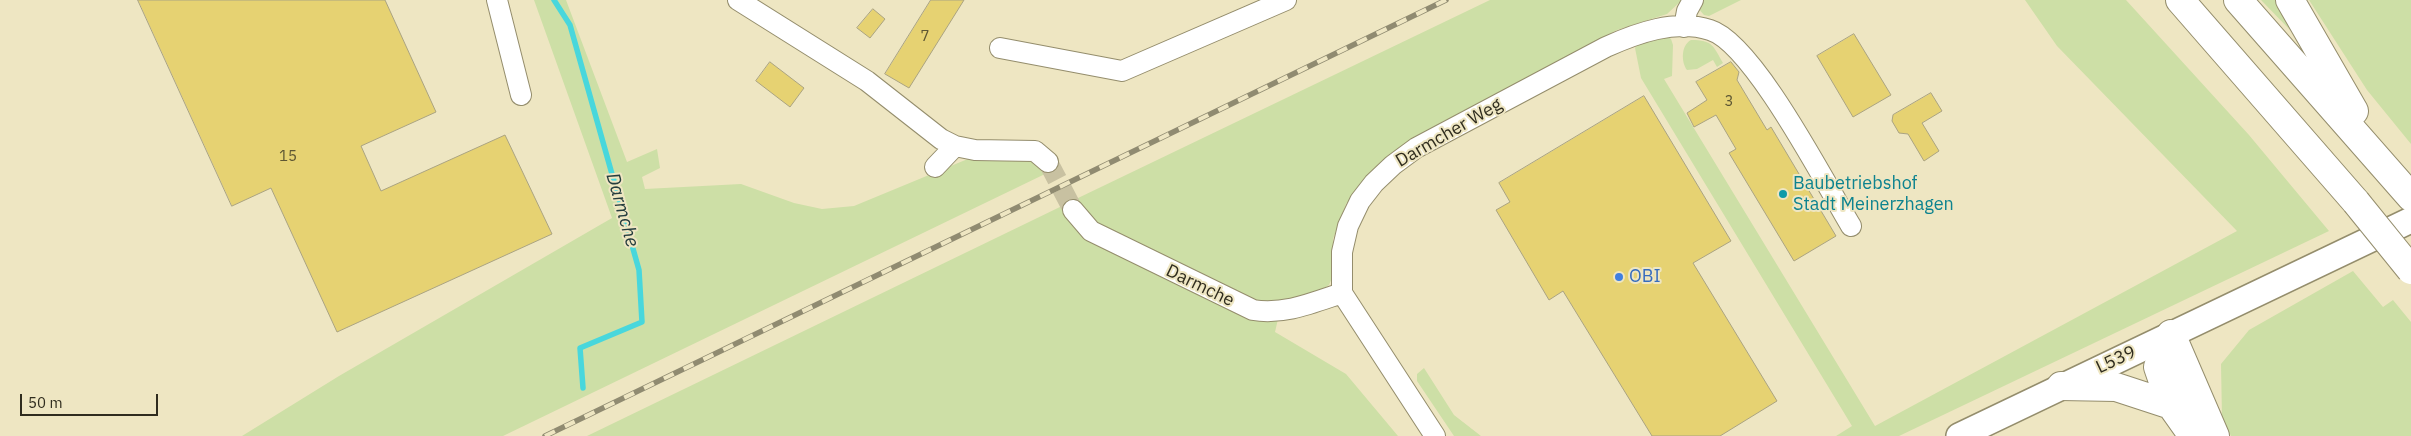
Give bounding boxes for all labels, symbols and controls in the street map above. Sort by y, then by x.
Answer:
house number: 7 [921,28,929,46]
house number: 3 [1725,93,1733,111]
street label: Darmcher Weg [1392,94,1506,172]
house number: 15 [279,148,297,166]
water label: Darmche [601,170,643,250]
place label: Baubetriebshof Stadt Meinerzhagen [1793,173,1954,215]
marker: Baubetriebshof Stadt Meinerzhagen [1777,188,1789,200]
street label: Darmche [1162,260,1238,312]
place label: OBI [1629,266,1661,288]
marker: OBI [1613,271,1625,283]
street label: L539 [2093,341,2139,379]
scale bar [22,384,160,416]
text: 50 m [28,393,63,412]

